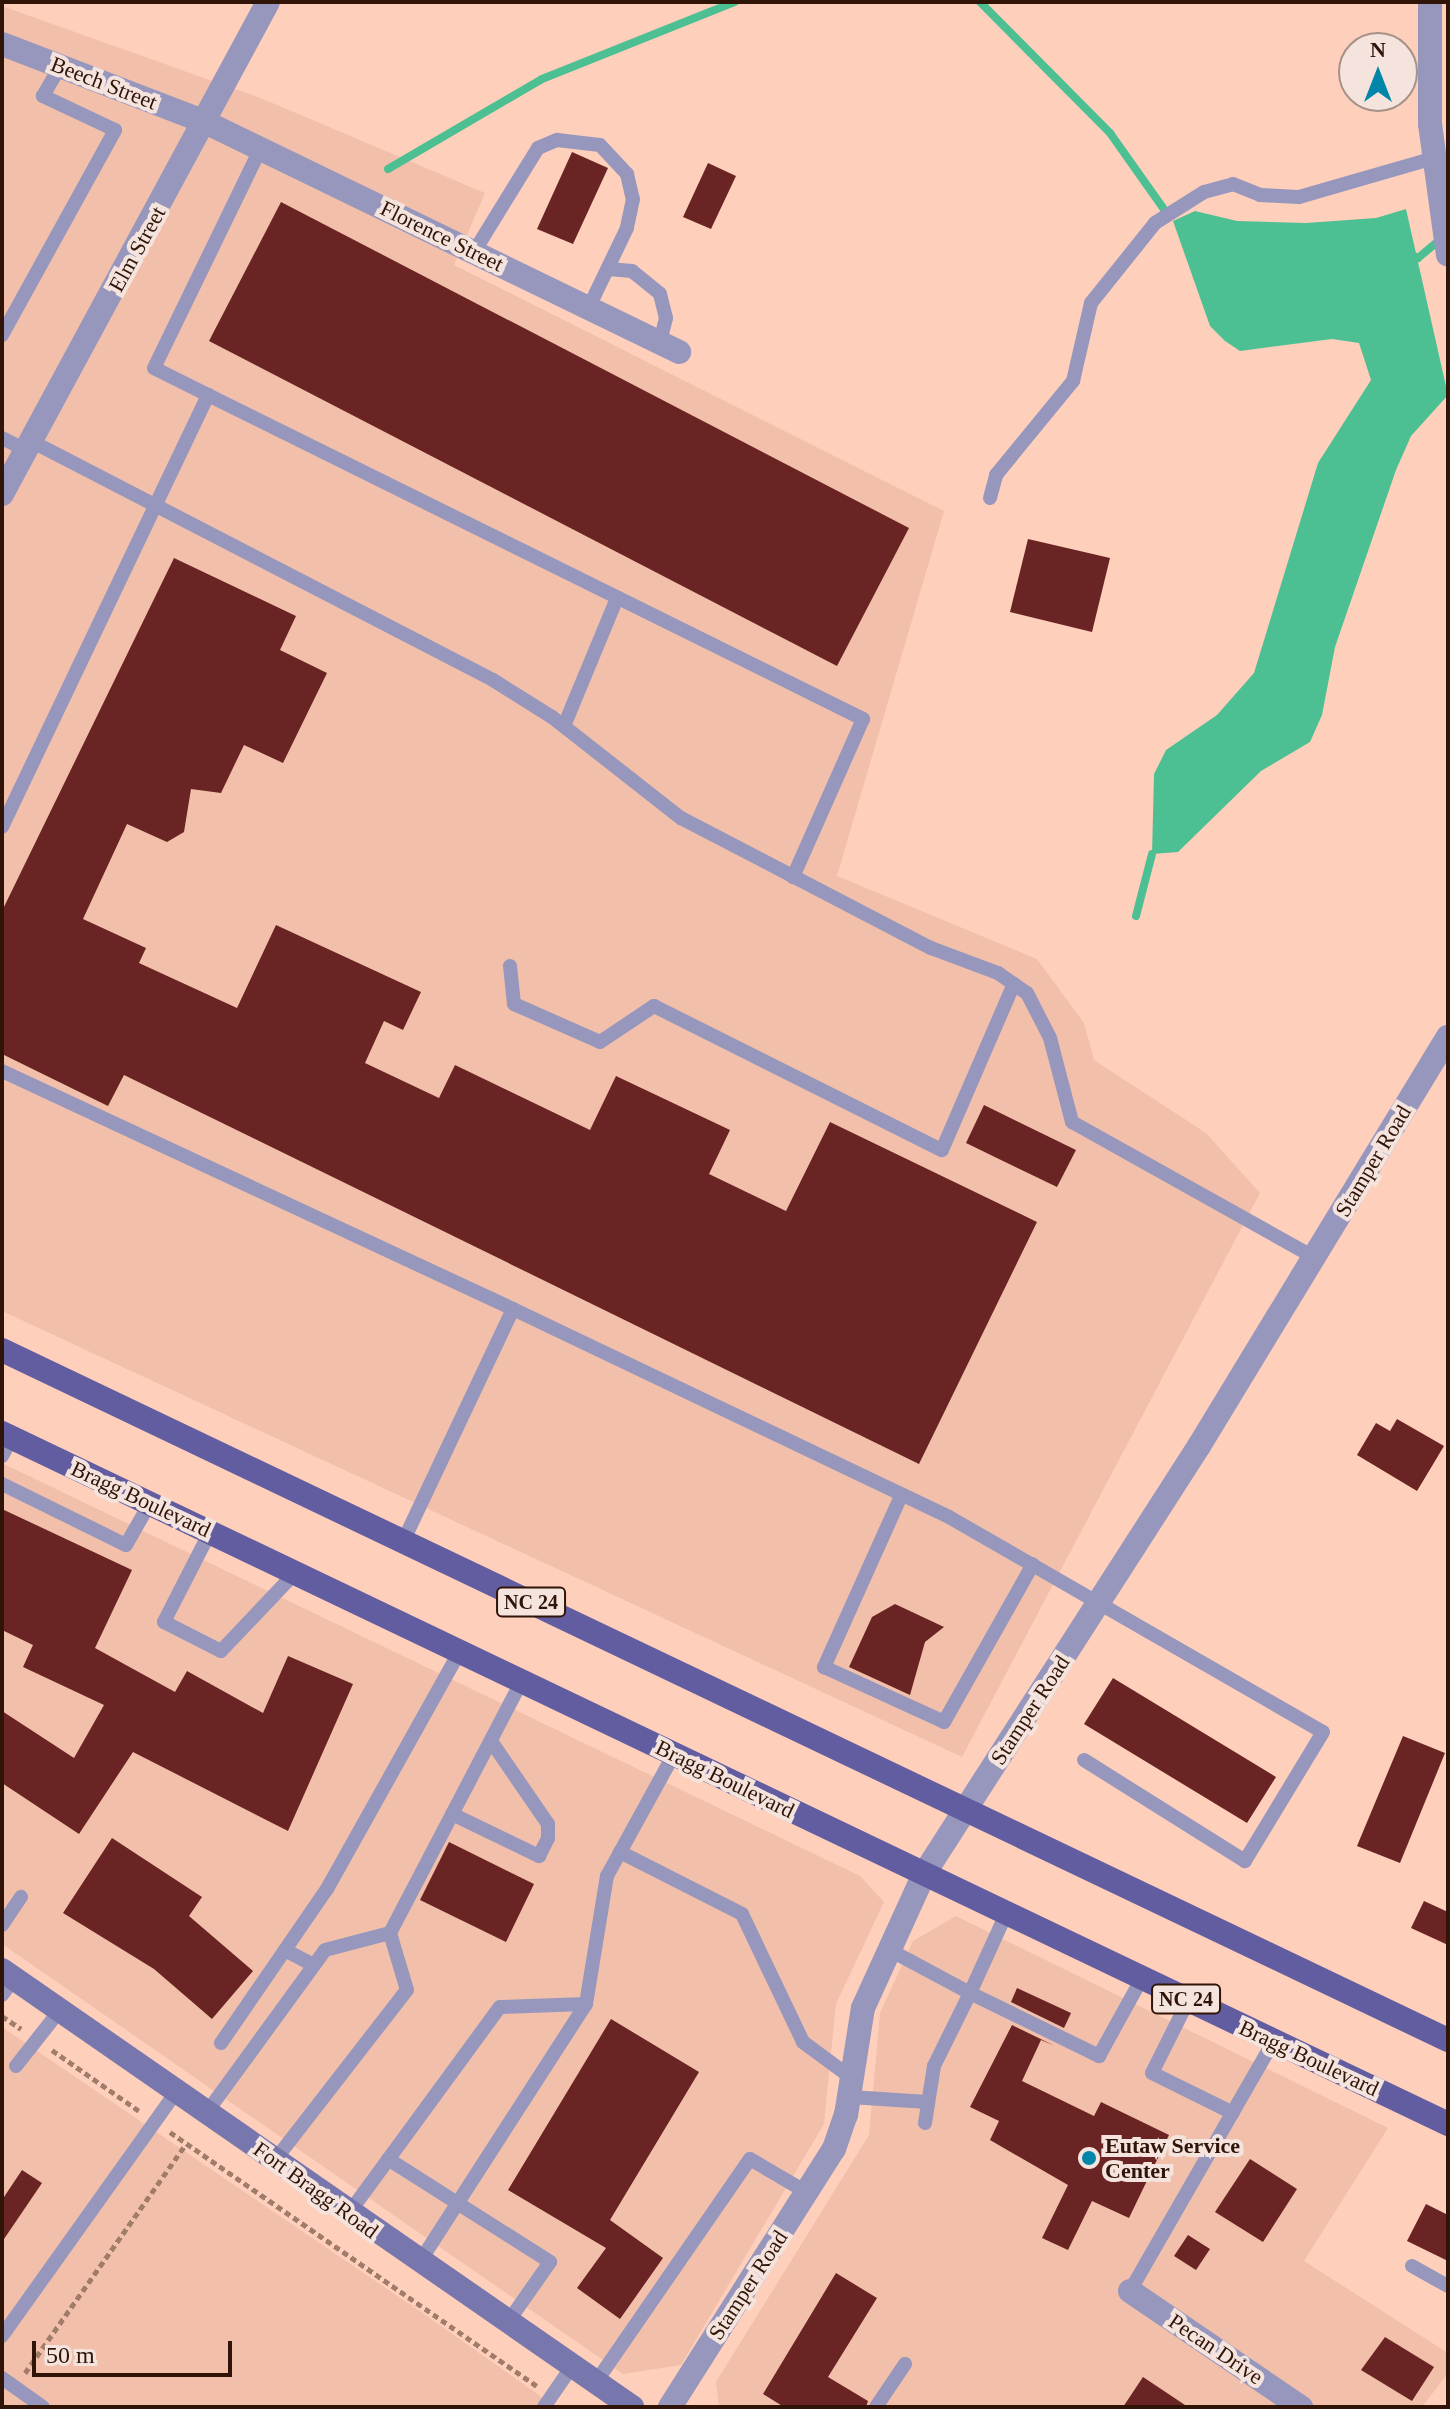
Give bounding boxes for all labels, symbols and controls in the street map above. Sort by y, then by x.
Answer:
north arrow [1338,32,1418,112]
text: N [1370,37,1386,62]
street label: Beech Street [47,51,161,115]
street label: Florence Street [376,195,508,277]
street label: Elm Street [103,202,171,296]
street label: Stamper Road [1329,1101,1417,1221]
street label: Bragg Boulevard [67,1455,215,1543]
road number: NC 24 [495,1586,567,1618]
street label: Stamper Road [985,1650,1075,1770]
street label: Bragg Boulevard [651,1734,799,1824]
road number: NC 24 [1150,1983,1222,2015]
street label: Bragg Boulevard [1235,2014,1383,2102]
place label: Eutaw Service Center [1105,2132,1240,2184]
street label: Fort Bragg Road [248,2136,384,2244]
marker: Eutaw Service Center [1080,2149,1098,2167]
street label: Stamper Road [703,2225,793,2345]
street label: Pecan Drive [1164,2308,1268,2390]
scale bar [36,2325,236,2375]
text: 50 m [46,2342,95,2368]

